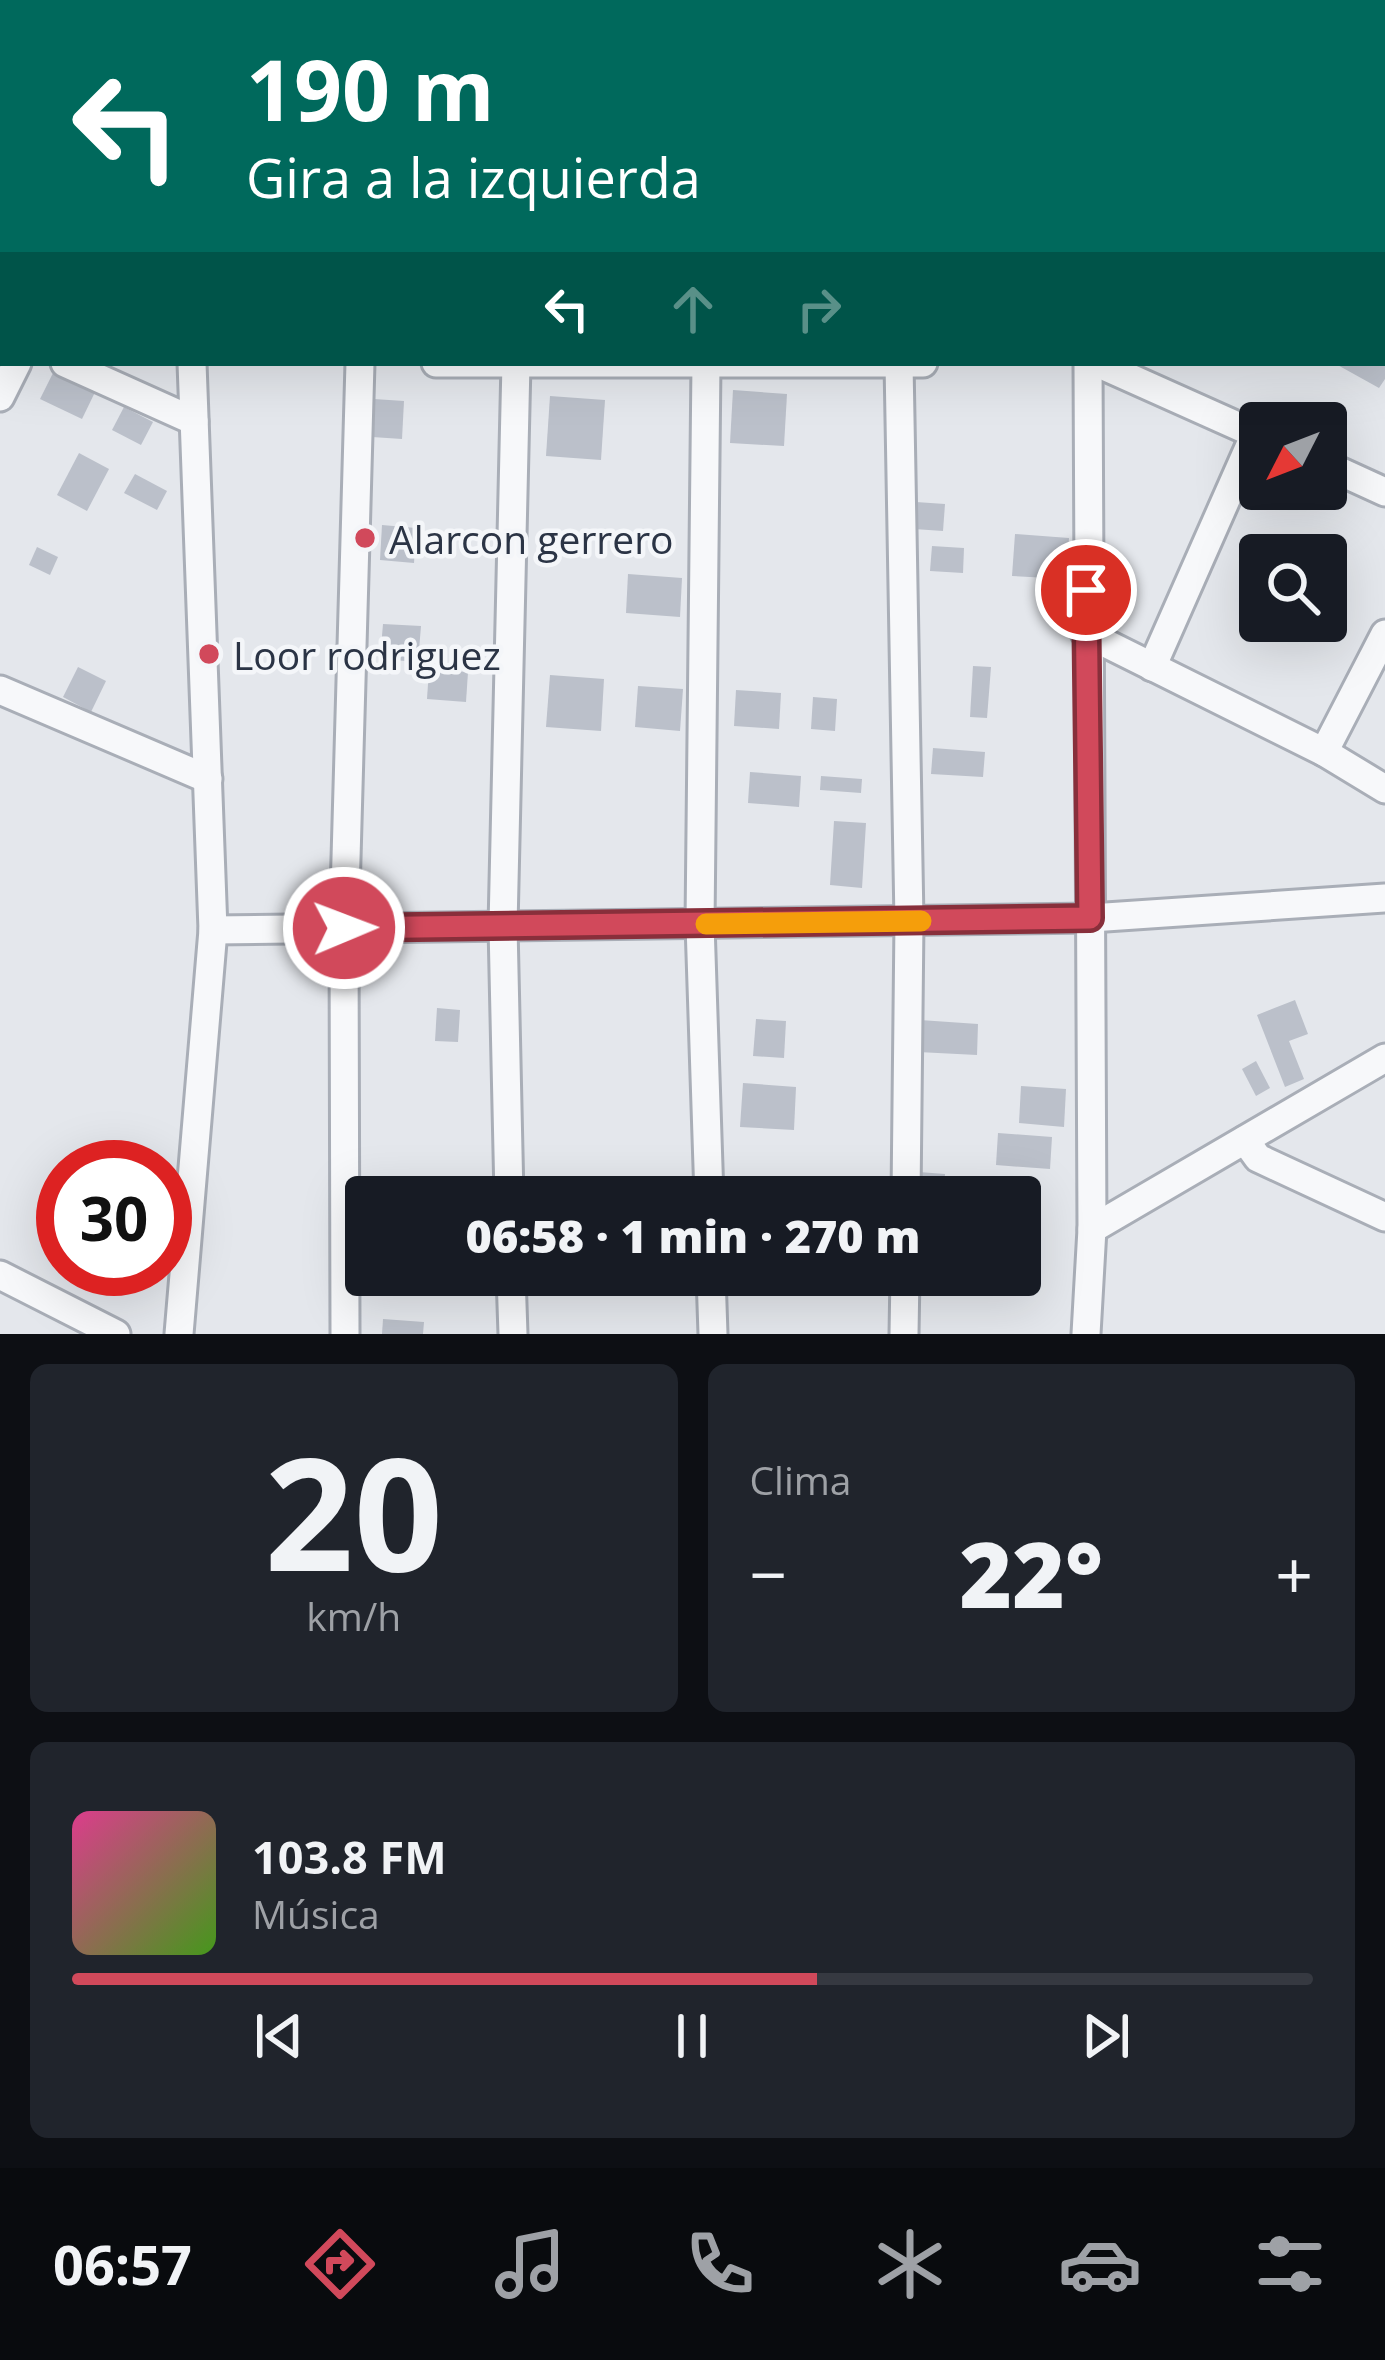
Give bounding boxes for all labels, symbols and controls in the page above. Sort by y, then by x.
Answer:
text: 190 m [246,31,494,146]
icon: left [48,48,204,204]
text: Gira a la izquierda [246,140,701,214]
icon: left [534,276,600,342]
icon: ahead [660,276,726,342]
icon: right [786,276,852,342]
north arrow [1239,402,1347,510]
map controls [1239,402,1347,642]
place label: Alarcon gerrero [389,512,674,565]
marker: Alarcon gerrero [352,525,378,551]
button: search [1239,534,1347,642]
pin [1035,539,1137,641]
icon: arrive [1053,557,1119,623]
place label: Loor rodriguez [233,628,501,681]
marker: Loor rodriguez [196,641,222,667]
position arrow [281,865,407,991]
speed limit sign: 30 [36,1140,192,1296]
text: 06:58 · 1 min · 270 m [466,1205,920,1266]
text: 20 [265,1404,443,1617]
text: Clima [750,1453,852,1506]
text: 22° [960,1512,1103,1634]
text: − [750,1528,787,1618]
text: + [1275,1528,1313,1618]
text: km/h [306,1589,401,1642]
text: 103.8 FM [252,1826,447,1887]
text: Música [252,1887,380,1940]
icon: previous [246,2003,312,2069]
icon: pause [659,2003,725,2069]
icon: next [1073,2003,1139,2069]
icon: directions [298,2222,382,2306]
icon: music [488,2222,572,2306]
icon: phone [678,2222,762,2306]
icon: climate [868,2222,952,2306]
icon: car [1058,2222,1142,2306]
icon: filters [1248,2222,1332,2306]
text: 06:57 [53,2227,192,2301]

